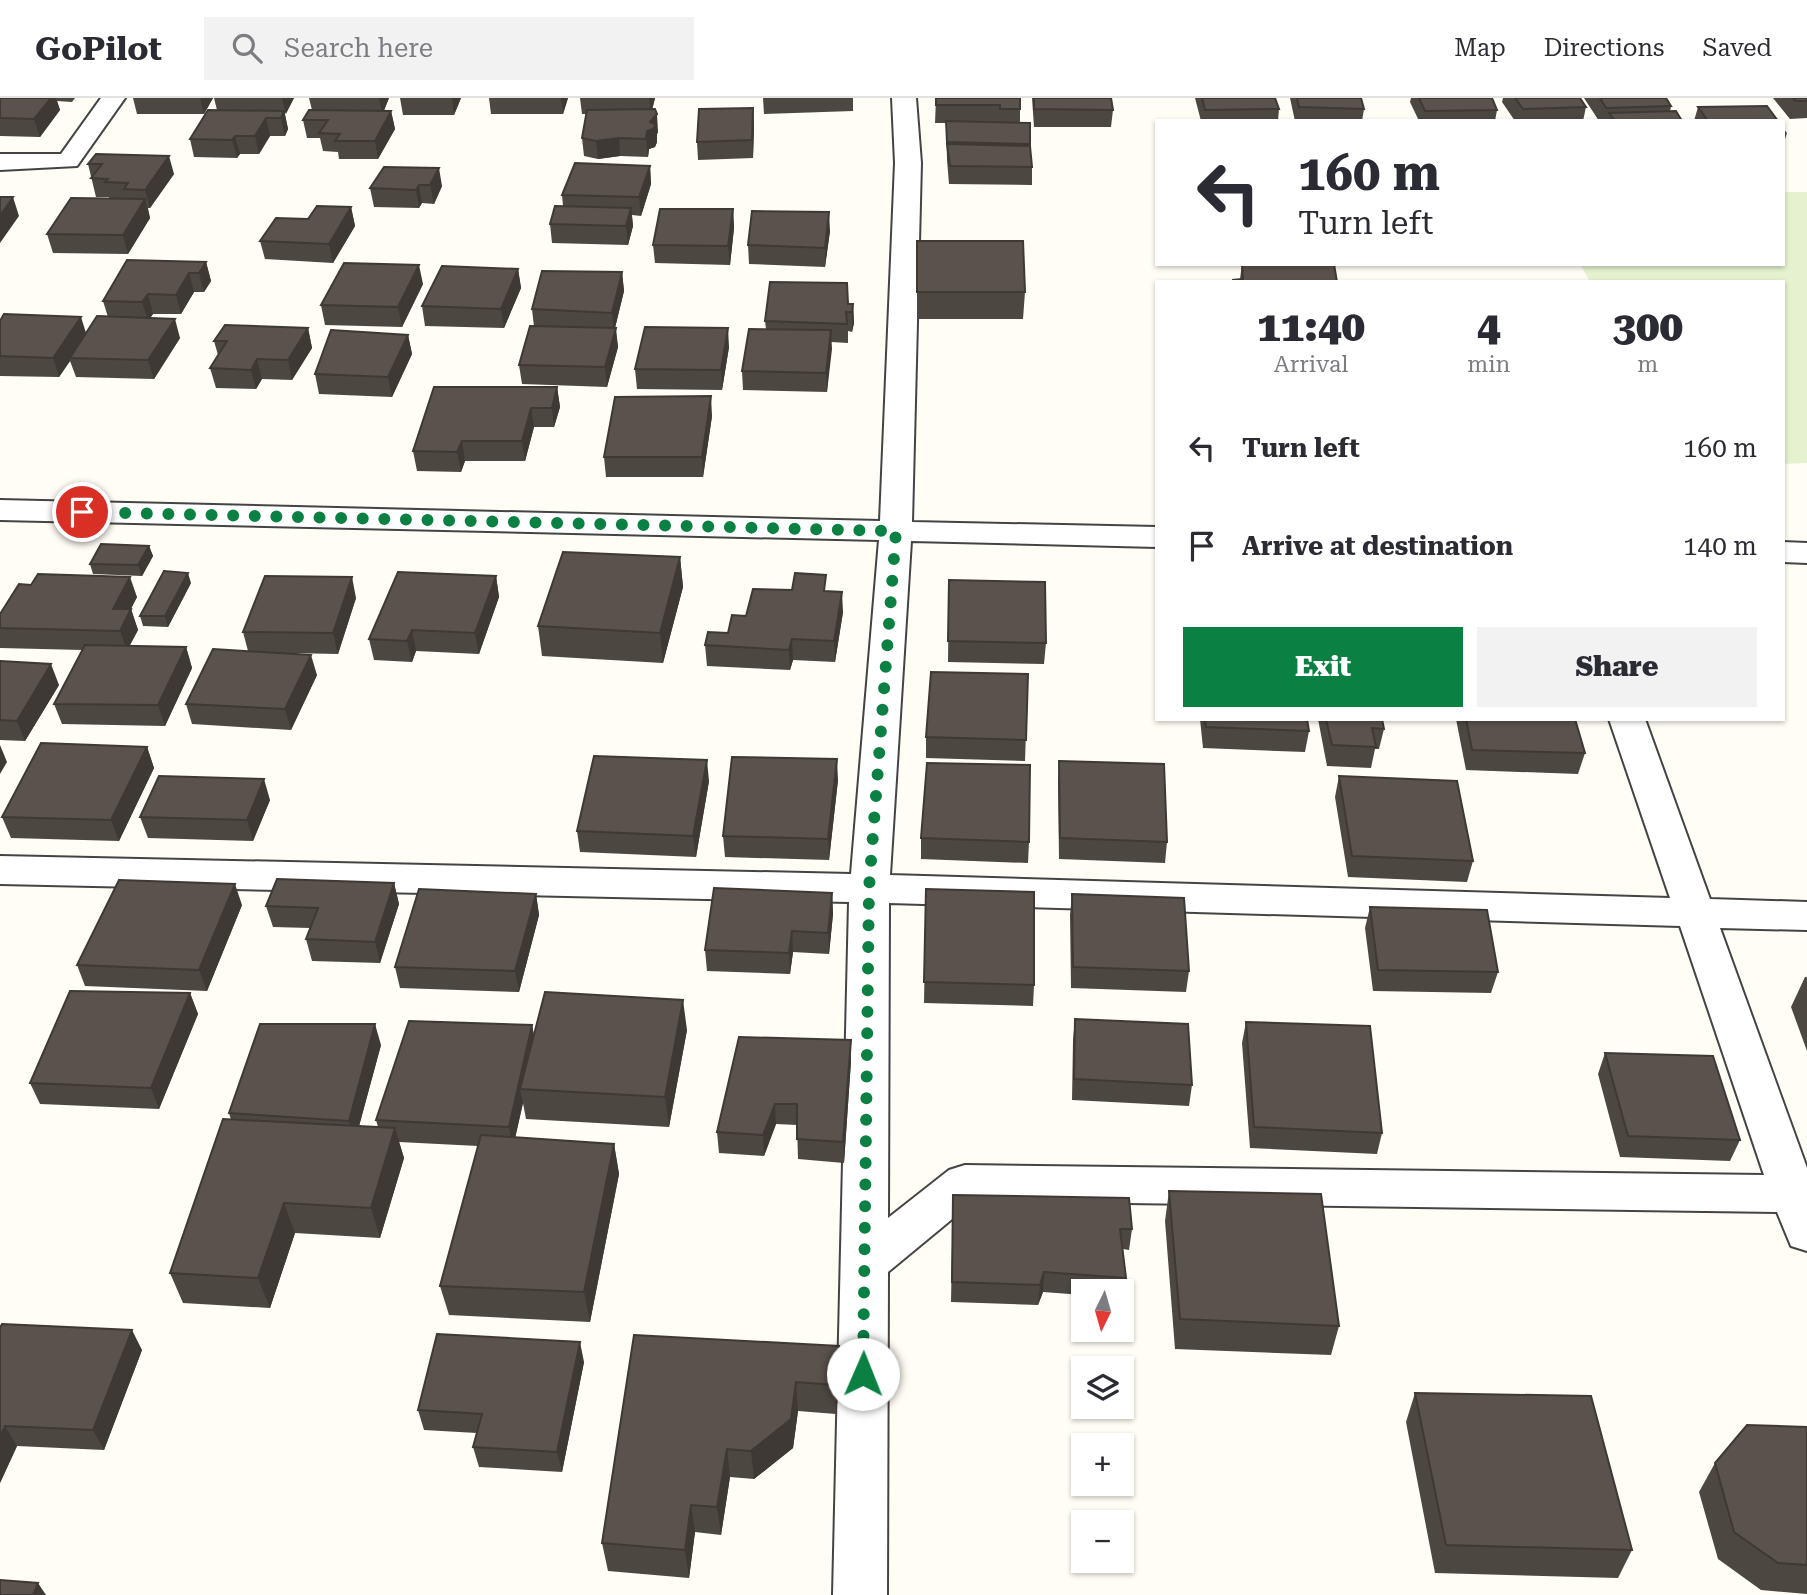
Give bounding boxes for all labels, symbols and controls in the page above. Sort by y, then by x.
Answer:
search box [204,17,694,80]
text: GoPilot [35,29,162,68]
icon: search [228,29,266,67]
text: Search here [284,33,433,63]
text: Map [1454,34,1506,62]
text: Directions [1544,34,1664,62]
text: Saved [1702,34,1772,62]
text: 160 m [1298,145,1440,202]
icon: left [1183,147,1274,238]
text: Turn left [1298,204,1433,242]
text: 11:40 [1257,302,1365,351]
text: 4 [1477,302,1501,351]
text: 300 [1612,302,1683,351]
text: Arrival [1274,351,1348,378]
text: min [1467,351,1510,378]
text: m [1637,351,1658,378]
icon: left [1183,429,1221,467]
text: Turn left [1242,433,1360,463]
text: 160 m [1683,433,1757,463]
pin [52,482,112,542]
icon: arrive [63,493,101,531]
icon: arrive [1183,527,1221,565]
text: Arrive at destination [1242,531,1513,561]
text: 140 m [1683,531,1757,561]
button: Exit [1183,627,1463,707]
button: Share [1477,627,1757,707]
north arrow [1071,1279,1134,1342]
map controls [1071,1279,1134,1573]
position arrow [826,1337,900,1411]
button: layers [1071,1356,1134,1419]
button: + [1071,1433,1134,1496]
button: − [1071,1510,1134,1573]

